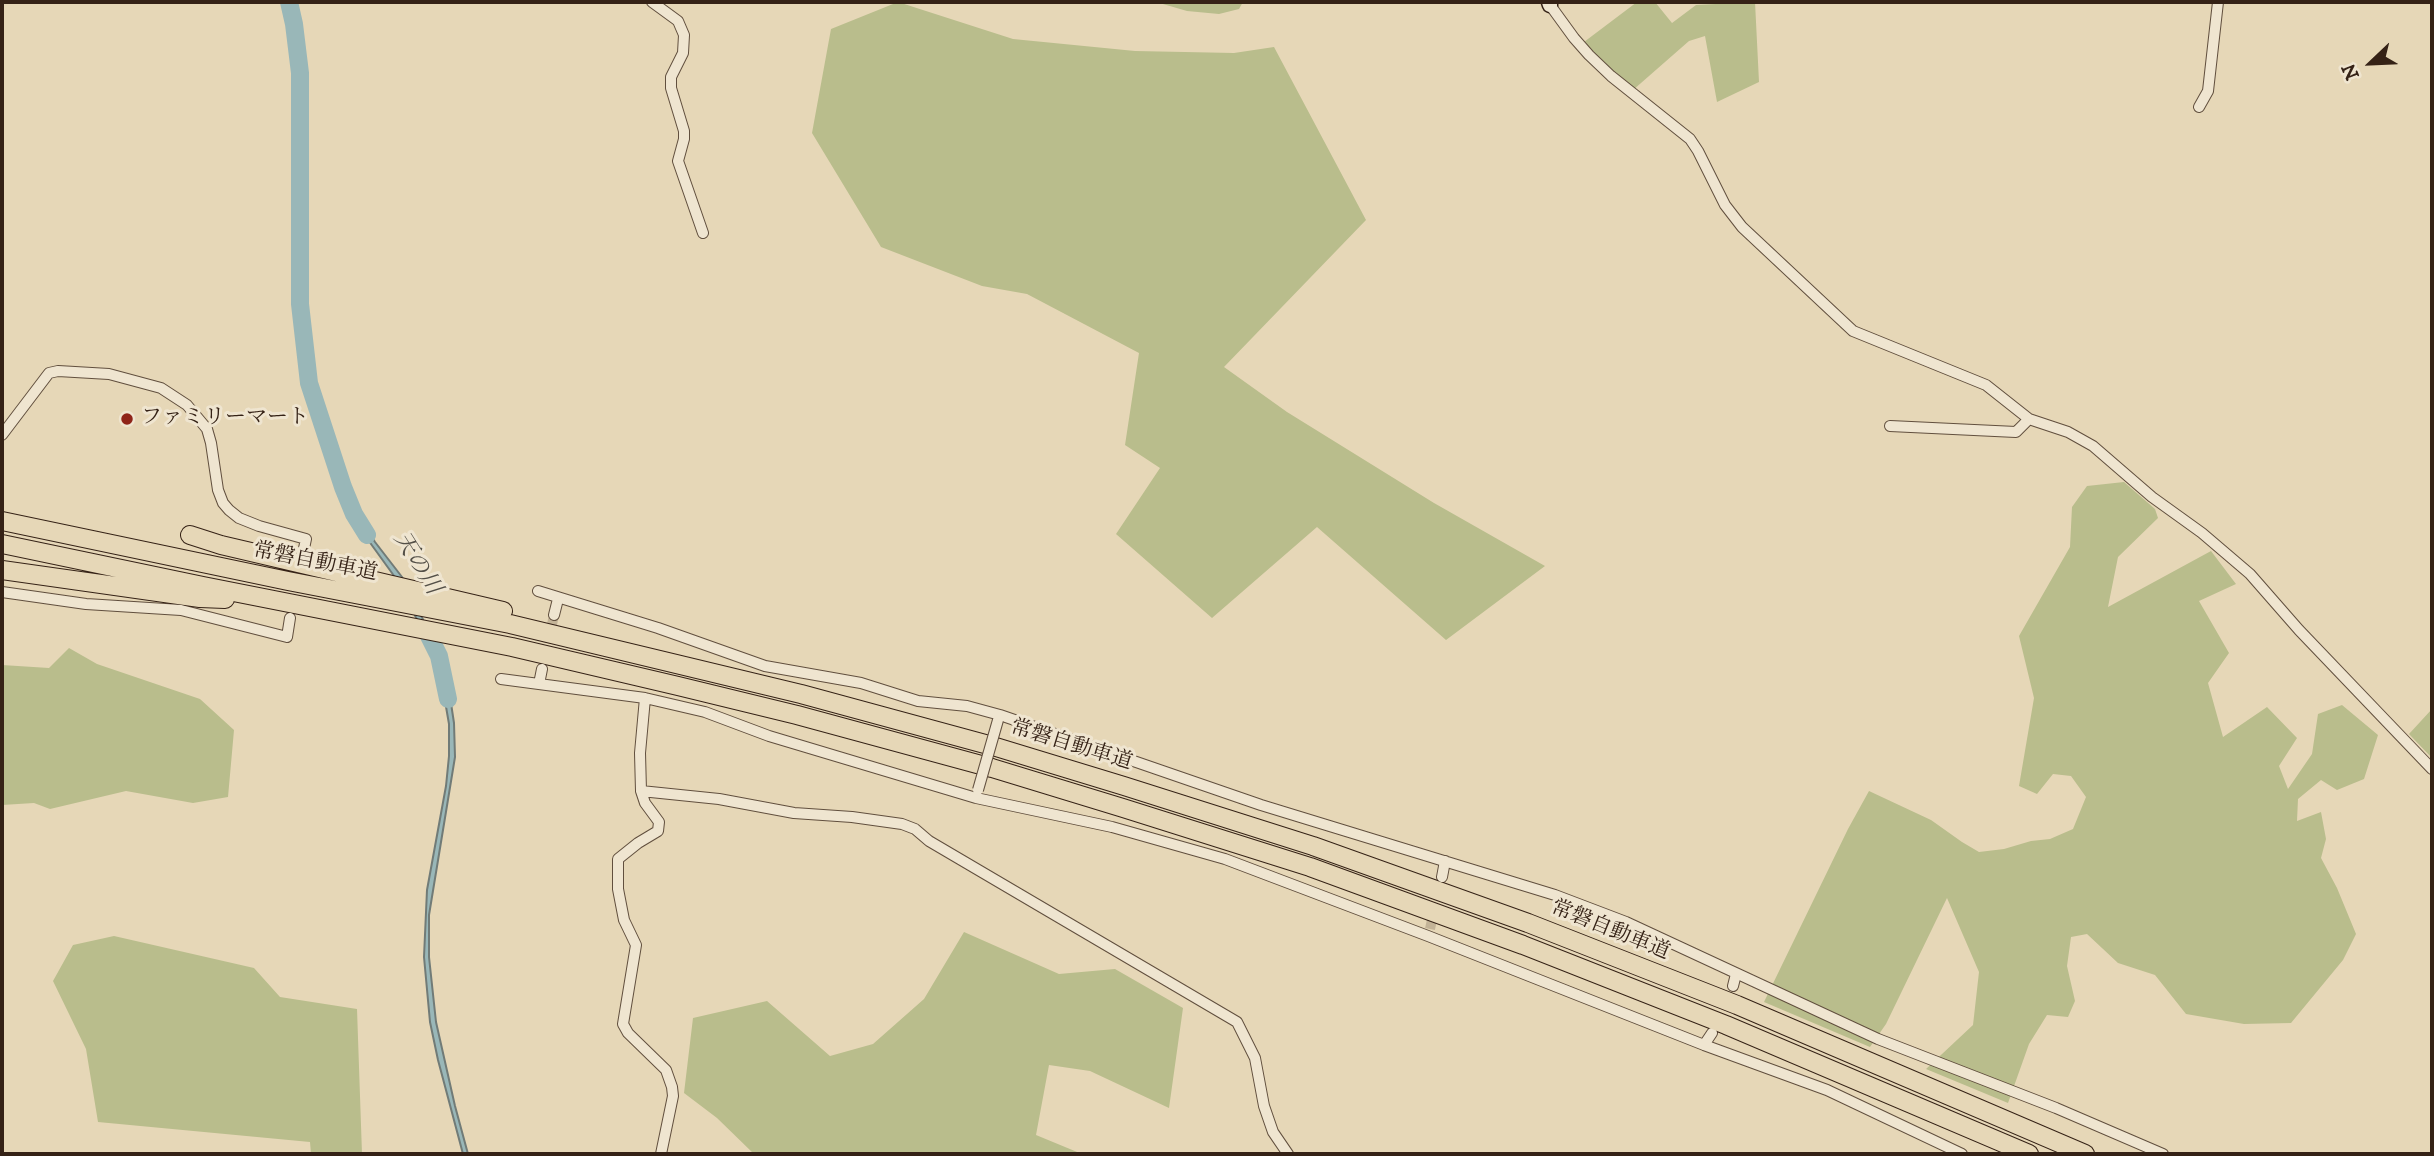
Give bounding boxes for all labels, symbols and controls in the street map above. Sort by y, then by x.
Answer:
north arrow [2336,28,2406,98]
text: N [2338,60,2365,83]
place label: ファミリーマート [141,406,309,432]
marker: ファミリーマート [119,411,135,427]
water label: 天の川 [386,527,446,601]
street label: 常磐自動車道 [251,539,379,587]
street label: 常磐自動車道 [1007,716,1135,776]
street label: 常磐自動車道 [1547,896,1673,966]

